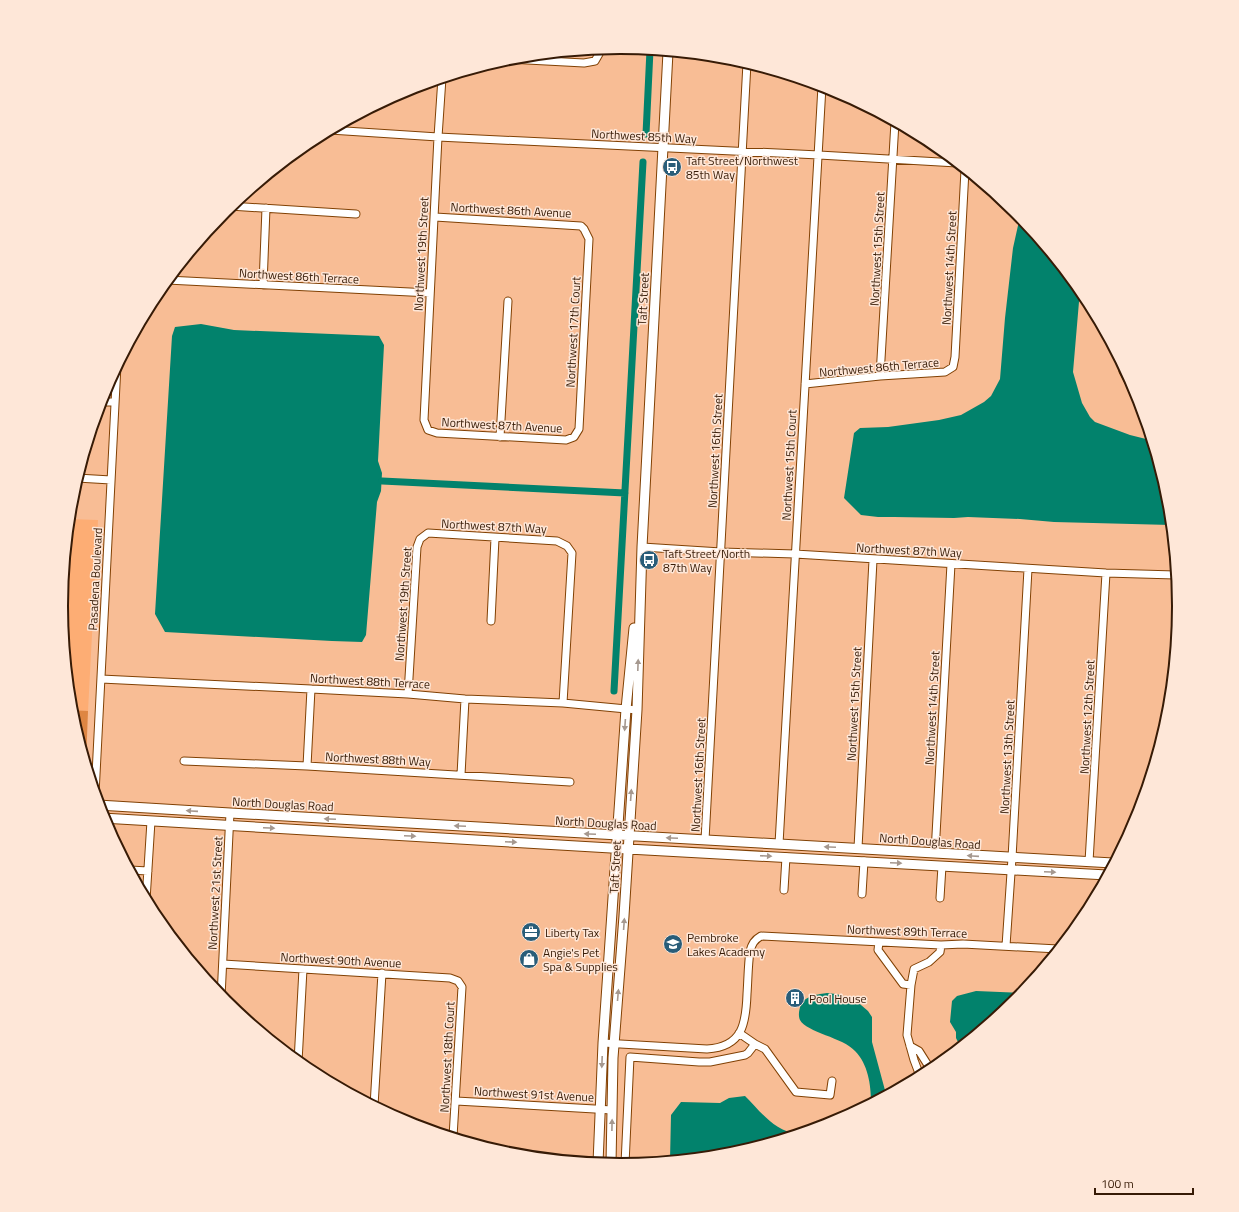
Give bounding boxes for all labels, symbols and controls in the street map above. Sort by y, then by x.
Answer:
street label: Northwest 85th Way [591,124,697,148]
place label: Taft Street/Northwest 85th Way [686,151,799,184]
bus stop icon: Taft Street/Northwest 85th Way [661,156,683,178]
street label: Northwest 15th Street [865,191,890,307]
street label: Northwest 19th Street [409,196,434,312]
street label: Northwest 86th Avenue [450,197,572,223]
street label: Northwest 14th Street [937,210,962,326]
street label: Northwest 86th Terrace [238,263,360,289]
street label: Taft Street [632,271,654,326]
street label: Northwest 17th Court [561,275,585,388]
street label: Northwest 86th Terrace [818,352,940,382]
street label: Northwest 16th Street [703,393,728,509]
street label: Northwest 15th Court [777,408,801,521]
street label: Northwest 87th Avenue [441,412,563,438]
street label: Northwest 87th Way [441,514,547,538]
street label: Pasadena Boulevard [83,527,107,631]
street label: Northwest 87th Way [856,538,962,562]
place label: Taft Street/North 87th Way [663,544,750,577]
street label: Northwest 19th Street [390,546,417,662]
bus stop icon: Taft Street/North 87th Way [638,549,660,571]
street label: Northwest 15th Street [842,646,867,762]
street label: Northwest 14th Street [920,650,945,766]
one-way arrow [635,659,642,671]
street label: Northwest 12th Street [1075,659,1100,775]
street label: Northwest 88th Terrace [309,668,431,694]
street label: Northwest 13th Street [995,699,1020,815]
street label: Northwest 16th Street [686,717,711,833]
one-way arrow [621,719,628,731]
street label: Northwest 88th Way [325,747,431,771]
one-way arrow [628,789,635,801]
street label: North Douglas Road [232,792,334,816]
one-way arrow [186,807,198,814]
street label: North Douglas Road [555,811,657,835]
one-way arrow [323,816,336,822]
one-way arrow [454,823,466,830]
one-way arrow [263,825,276,831]
street label: North Douglas Road [879,828,981,854]
one-way arrow [584,830,596,837]
one-way arrow [404,833,416,840]
street label: Northwest 21st Street [203,835,227,950]
one-way arrow [666,835,678,842]
one-way arrow [505,839,518,845]
street label: Taft Street [604,839,626,894]
one-way arrow [823,844,836,850]
one-way arrow [967,852,979,859]
one-way arrow [760,853,773,859]
one-way arrow [890,860,902,867]
one-way arrow [1044,869,1057,875]
one-way arrow [620,918,627,930]
street label: Northwest 89th Terrace [847,919,967,943]
office icon: Liberty Tax [520,921,542,943]
place label: Liberty Tax [545,923,600,942]
place label: Pembroke Lakes Academy [687,928,765,961]
school or university icon: Pembroke Lakes Academy [662,933,684,955]
place label: Angie's Pet Spa & Supplies [543,943,618,976]
street label: Northwest 90th Avenue [280,947,402,973]
shop icon: Angie's Pet Spa & Supplies [518,948,540,970]
building icon: Pool House [784,987,806,1009]
one-way arrow [615,989,622,1001]
place label: Pool House [809,989,867,1008]
street label: Northwest 18th Court [435,1000,459,1113]
one-way arrow [599,1056,605,1069]
street label: Northwest 91st Avenue [474,1081,594,1107]
one-way arrow [608,1119,615,1131]
scale bar [1095,1170,1193,1196]
text: 100 m [1101,1174,1134,1193]

